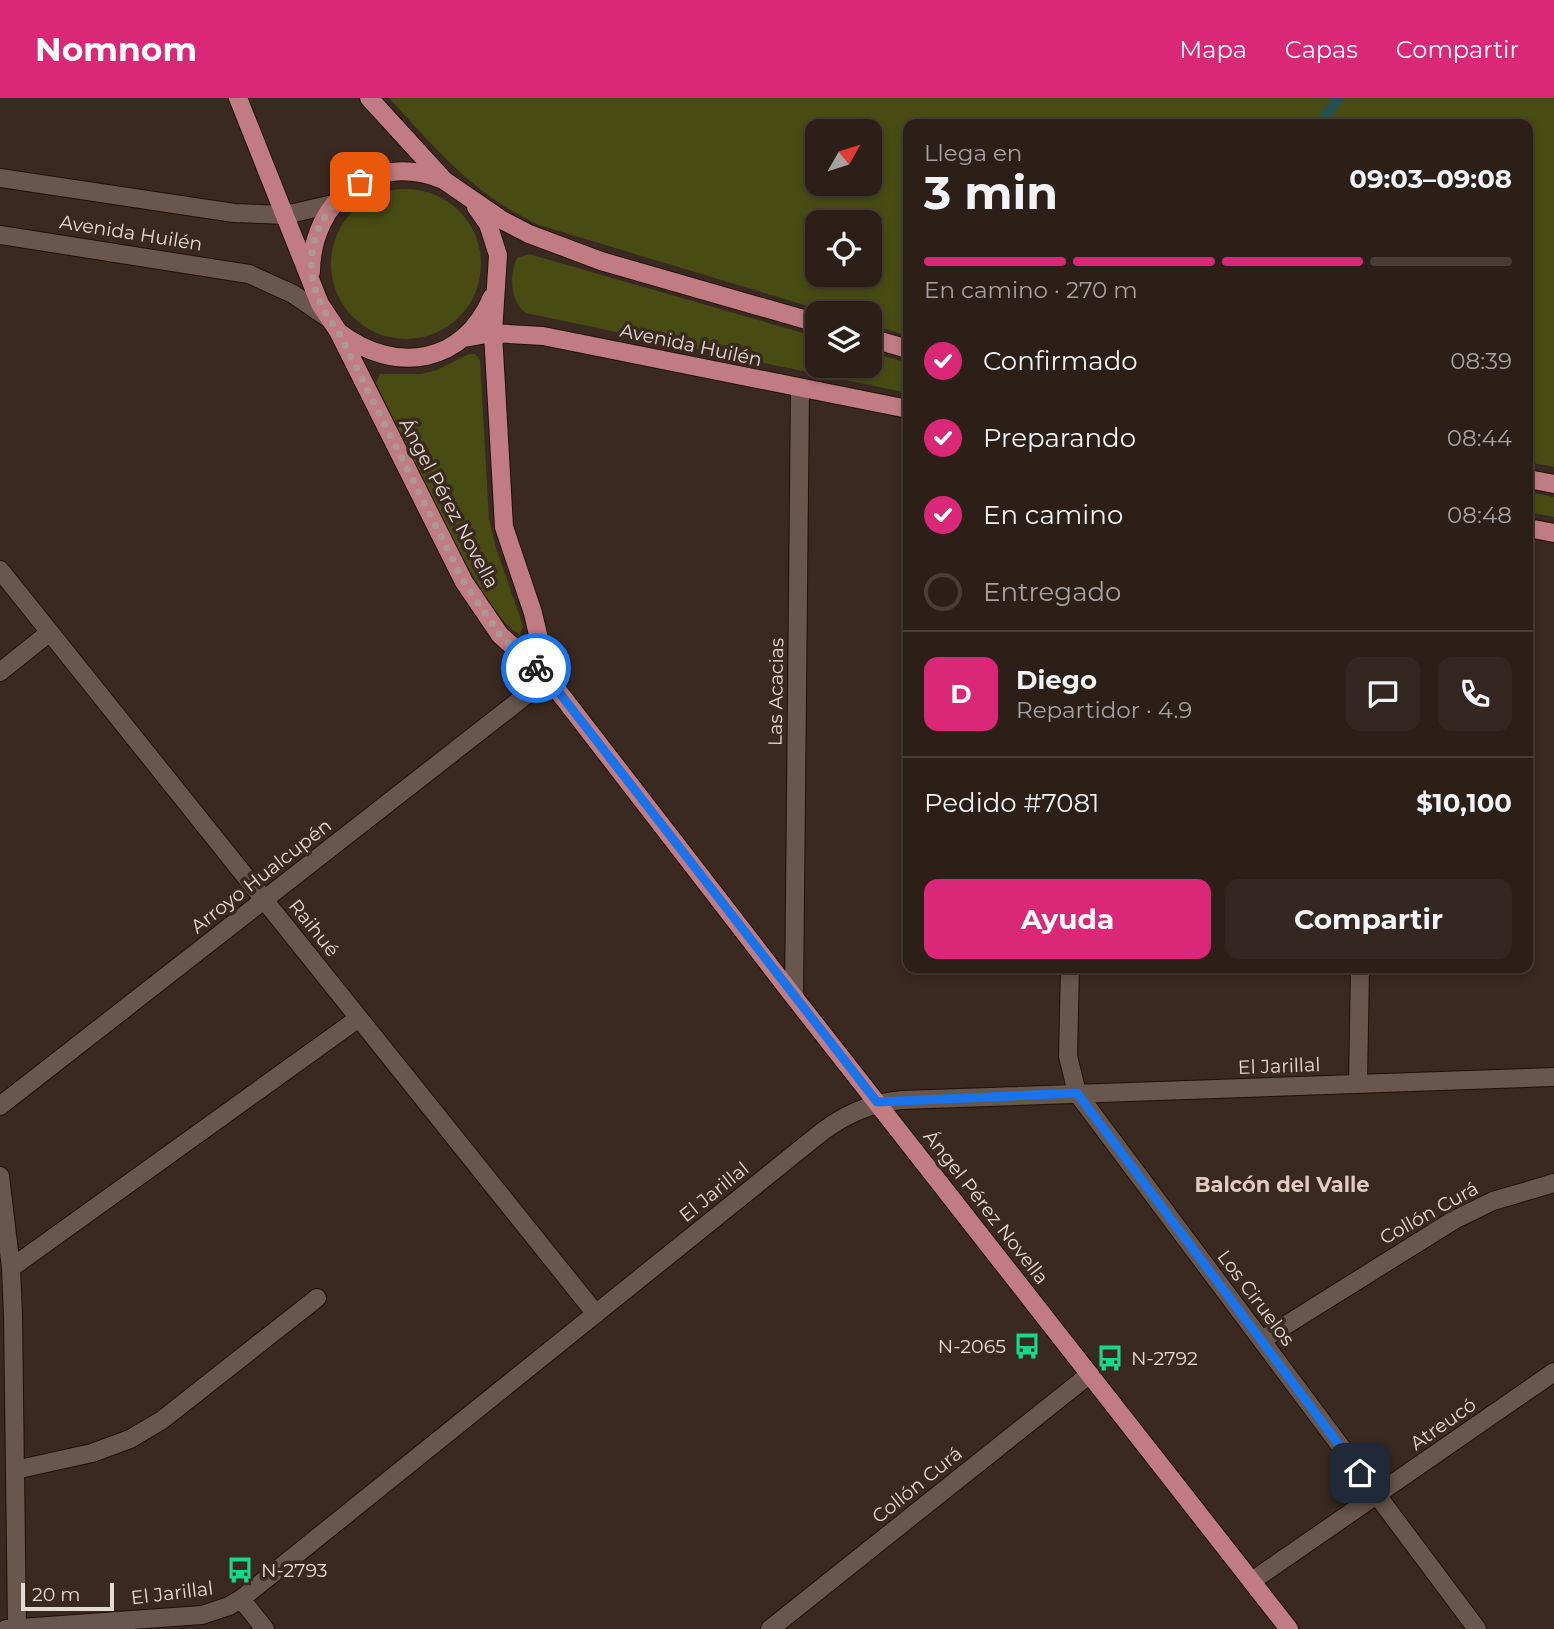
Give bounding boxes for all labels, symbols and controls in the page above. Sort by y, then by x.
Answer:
text: Nomnom [35,29,197,69]
text: Mapa [1179,35,1247,64]
text: Capas [1285,35,1358,64]
text: Compartir [1396,35,1519,64]
north arrow [805,119,882,196]
map controls [805,119,882,378]
text: Llega en [924,139,1022,167]
pin [330,152,390,212]
icon: bag [341,163,379,201]
text: 09:03–09:08 [1349,163,1512,195]
text: 3 min [924,164,1058,221]
street label: Avenida Huilén [58,210,204,256]
button: locate [805,210,882,287]
text: En camino · 270 m [924,276,1138,304]
button: layers [805,301,882,378]
street label: Avenida Huilén [618,319,764,371]
icon: check [924,342,962,380]
text: Confirmado [983,345,1138,377]
text: 08:39 [1450,347,1512,375]
street label: Ángel Pérez Novella [394,414,504,592]
icon: check [924,419,962,457]
text: Preparando [983,422,1136,454]
text: 08:44 [1447,424,1512,452]
icon: check [924,496,962,534]
text: En camino [983,499,1123,531]
text: 08:48 [1447,501,1512,529]
text: Entregado [983,576,1121,608]
courier [501,633,571,703]
street label: Las Acacias [764,638,788,746]
icon: bike [517,649,555,687]
button: chat [1346,657,1420,731]
button: phone [1438,657,1512,731]
text: Diego [1016,664,1097,696]
text: D [950,678,972,710]
text: Repartidor · 4.9 [1016,696,1192,724]
text: Pedido #7081 [924,787,1099,819]
text: $10,100 [1416,787,1512,819]
street label: Arroyo Hualcupén [186,814,336,938]
button: Ayuda [924,879,1211,959]
button: Compartir [1225,879,1512,959]
street label: Raihué [284,895,344,961]
street label: El Jarillal [1237,1053,1321,1079]
street label: Ángel Pérez Novella [919,1125,1053,1289]
street label: El Jarillal [675,1157,753,1227]
district label: Balcón del Valle [1194,1172,1370,1197]
street label: Collón Curá [1376,1177,1482,1249]
street label: Los Ciruelos [1213,1246,1299,1350]
bus stop icon: N-2065 [1012,1331,1042,1361]
place label: N-2065 [938,1335,1006,1358]
bus stop icon: N-2792 [1095,1343,1125,1373]
place label: N-2792 [1131,1347,1198,1370]
street label: Atreucó [1406,1393,1481,1455]
street label: Collón Curá [867,1442,967,1528]
pin [1330,1443,1390,1503]
icon: home [1341,1454,1379,1492]
bus stop icon: N-2793 [225,1555,255,1585]
place label: N-2793 [261,1559,328,1582]
street label: El Jarillal [130,1577,214,1609]
scale bar [21,1580,114,1612]
text: 20 m [32,1583,80,1606]

